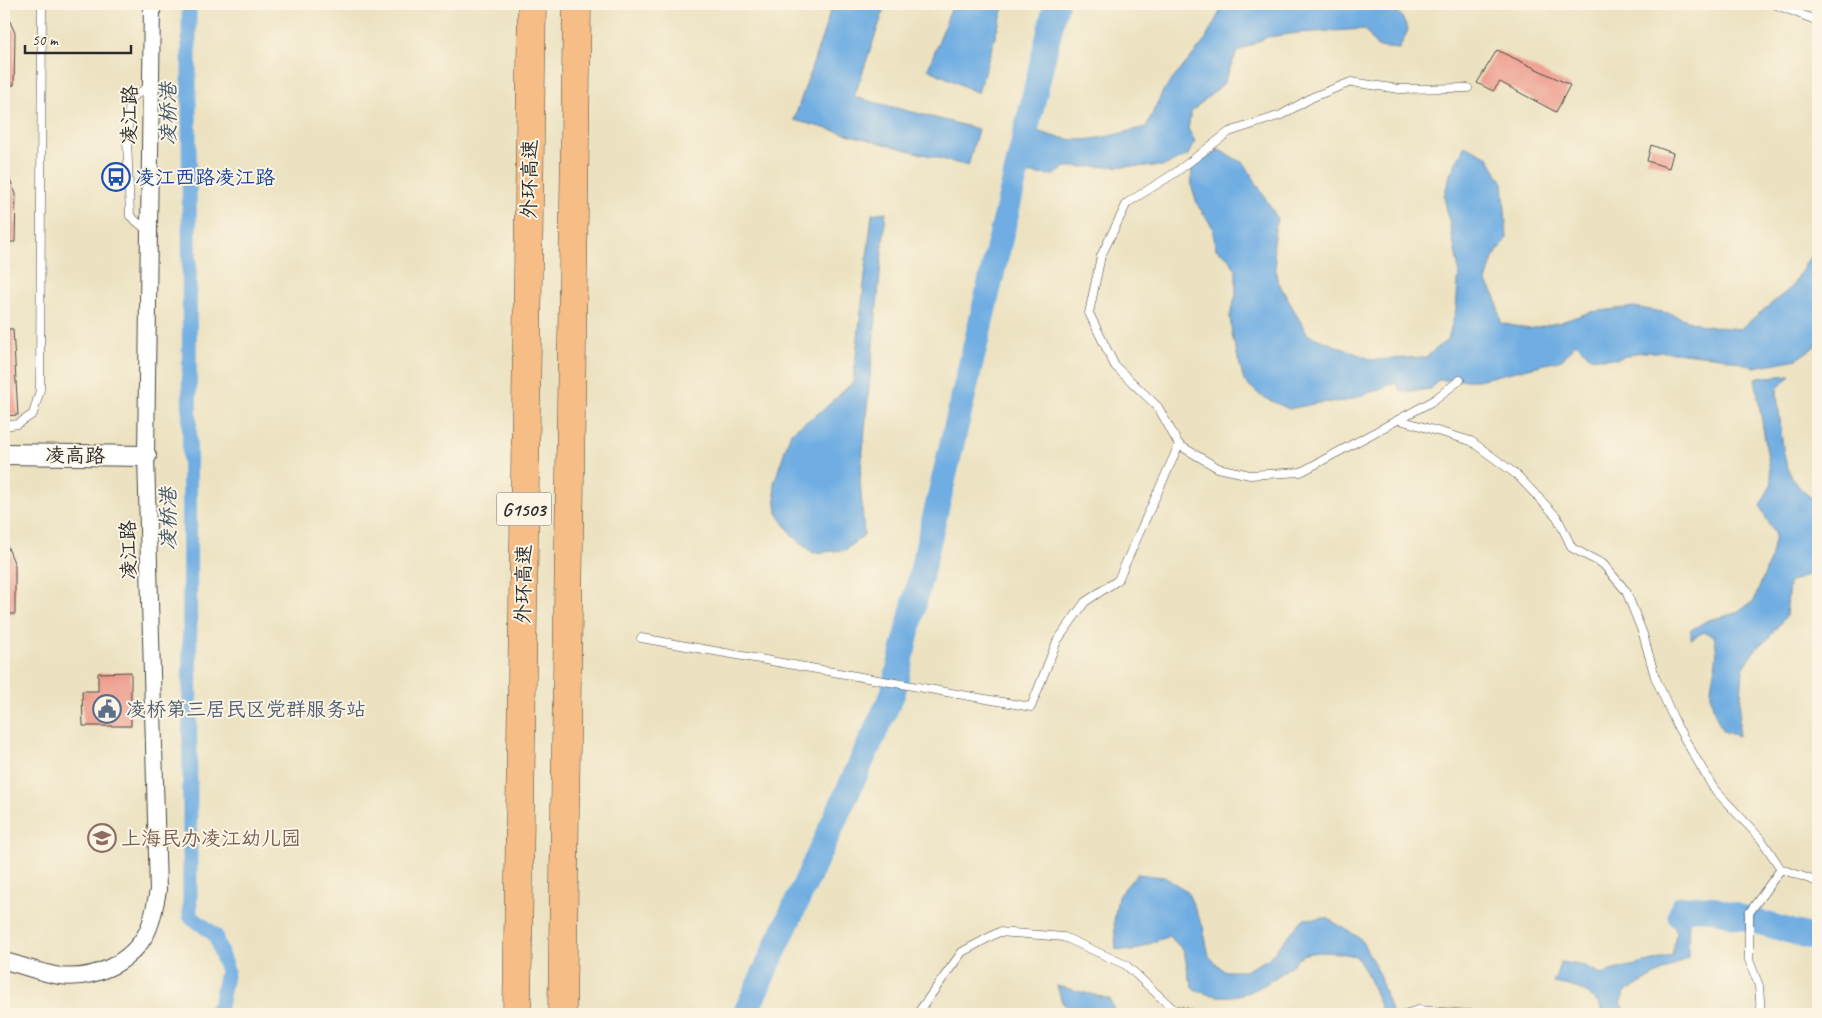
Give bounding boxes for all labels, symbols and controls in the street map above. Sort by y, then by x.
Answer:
scale bar [25,22,131,54]
text: 50 m [32,31,59,50]
water label: 凌桥港 [155,81,181,146]
street label: 凌江路 [116,84,143,145]
street label: 外环高速 [516,139,543,219]
bus stop icon: 凌江西路凌江路 [101,162,131,192]
place label: 凌江西路凌江路 [135,165,276,190]
street label: 凌高路 [45,442,106,469]
water label: 凌桥港 [155,486,181,551]
road number: G1503 [496,492,552,526]
street label: 凌江路 [115,519,142,580]
street label: 外环高速 [510,544,537,624]
public building icon: 凌桥第三居民区党群服务站 [92,694,122,724]
place label: 凌桥第三居民区党群服务站 [126,697,366,722]
school or university icon: 上海民办凌江幼儿园 [87,823,117,853]
place label: 上海民办凌江幼儿园 [121,826,301,851]

